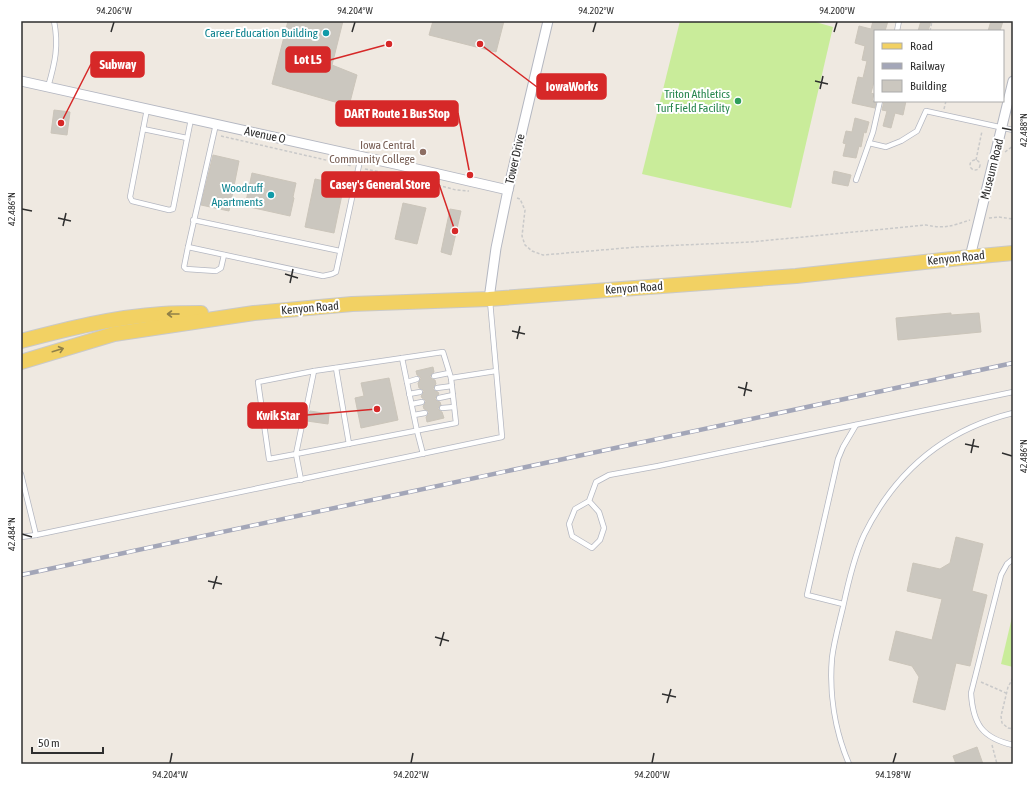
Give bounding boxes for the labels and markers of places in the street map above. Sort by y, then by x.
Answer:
place label: Career Education Building [205,26,319,40]
marker: Career Education Building [321,28,331,38]
callout: Lot L5 [286,47,330,72]
callout: Subway [91,52,144,77]
callout: IowaWorks [537,74,606,99]
place label: Triton Athletics Turf Field Facility [656,87,730,115]
marker: Triton Athletics Turf Field Facility [733,96,743,106]
callout: DART Route 1 Bus Stop [336,101,458,126]
place label: Iowa Central Community College [329,138,416,166]
marker: Iowa Central Community College [418,147,428,157]
callout: Casey's General Store [322,172,439,197]
place label: Woodruff Apartments [211,181,263,209]
marker: Woodruff Apartments [266,190,276,200]
callout: Kwik Star [248,403,307,428]

